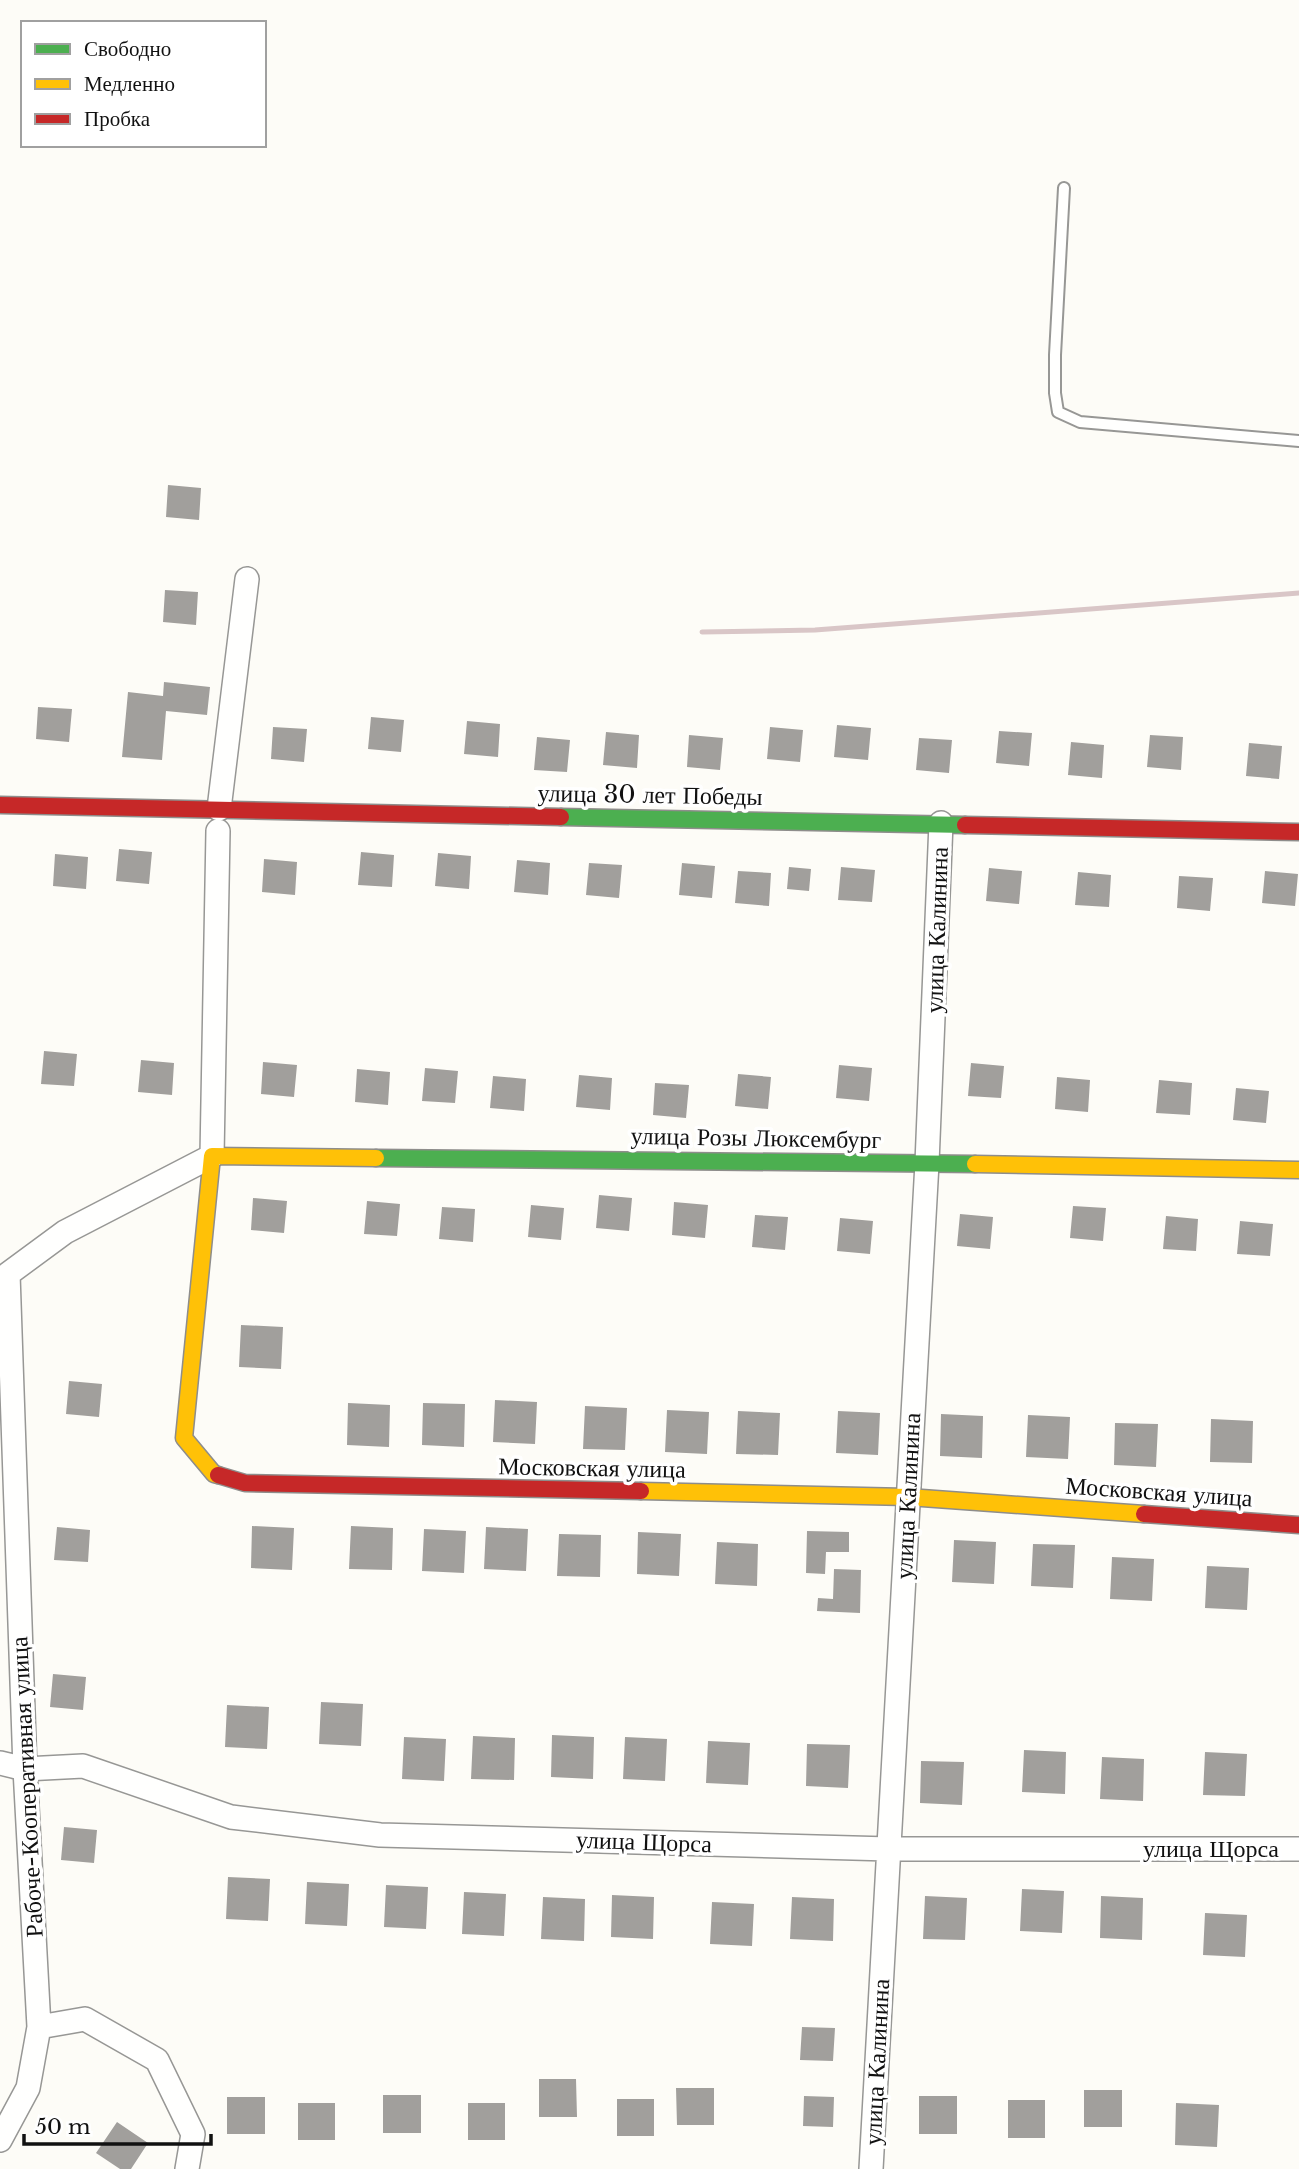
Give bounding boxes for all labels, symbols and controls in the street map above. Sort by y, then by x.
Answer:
legend [21,21,266,147]
text: Свободно [84,36,171,62]
text: Медленно [84,71,175,97]
text: Пробка [84,106,151,132]
street label: улица 30 лет Победы [537,778,763,811]
street label: улица Калинина [919,846,954,1014]
street label: улица Розы Люксембург [630,1121,882,1154]
street label: улица Калинина [889,1412,926,1580]
street label: Московская улица [498,1451,686,1484]
street label: Московская улица [1065,1470,1254,1513]
street label: Рабоче-Кооперативная улица [4,1636,49,1938]
street label: улица Щорса [576,1825,713,1858]
street label: улица Щорса [1143,1834,1279,1863]
street label: улица Калинина [858,1978,895,2146]
scale bar [24,2102,212,2146]
text: 50 m [35,2114,91,2140]

